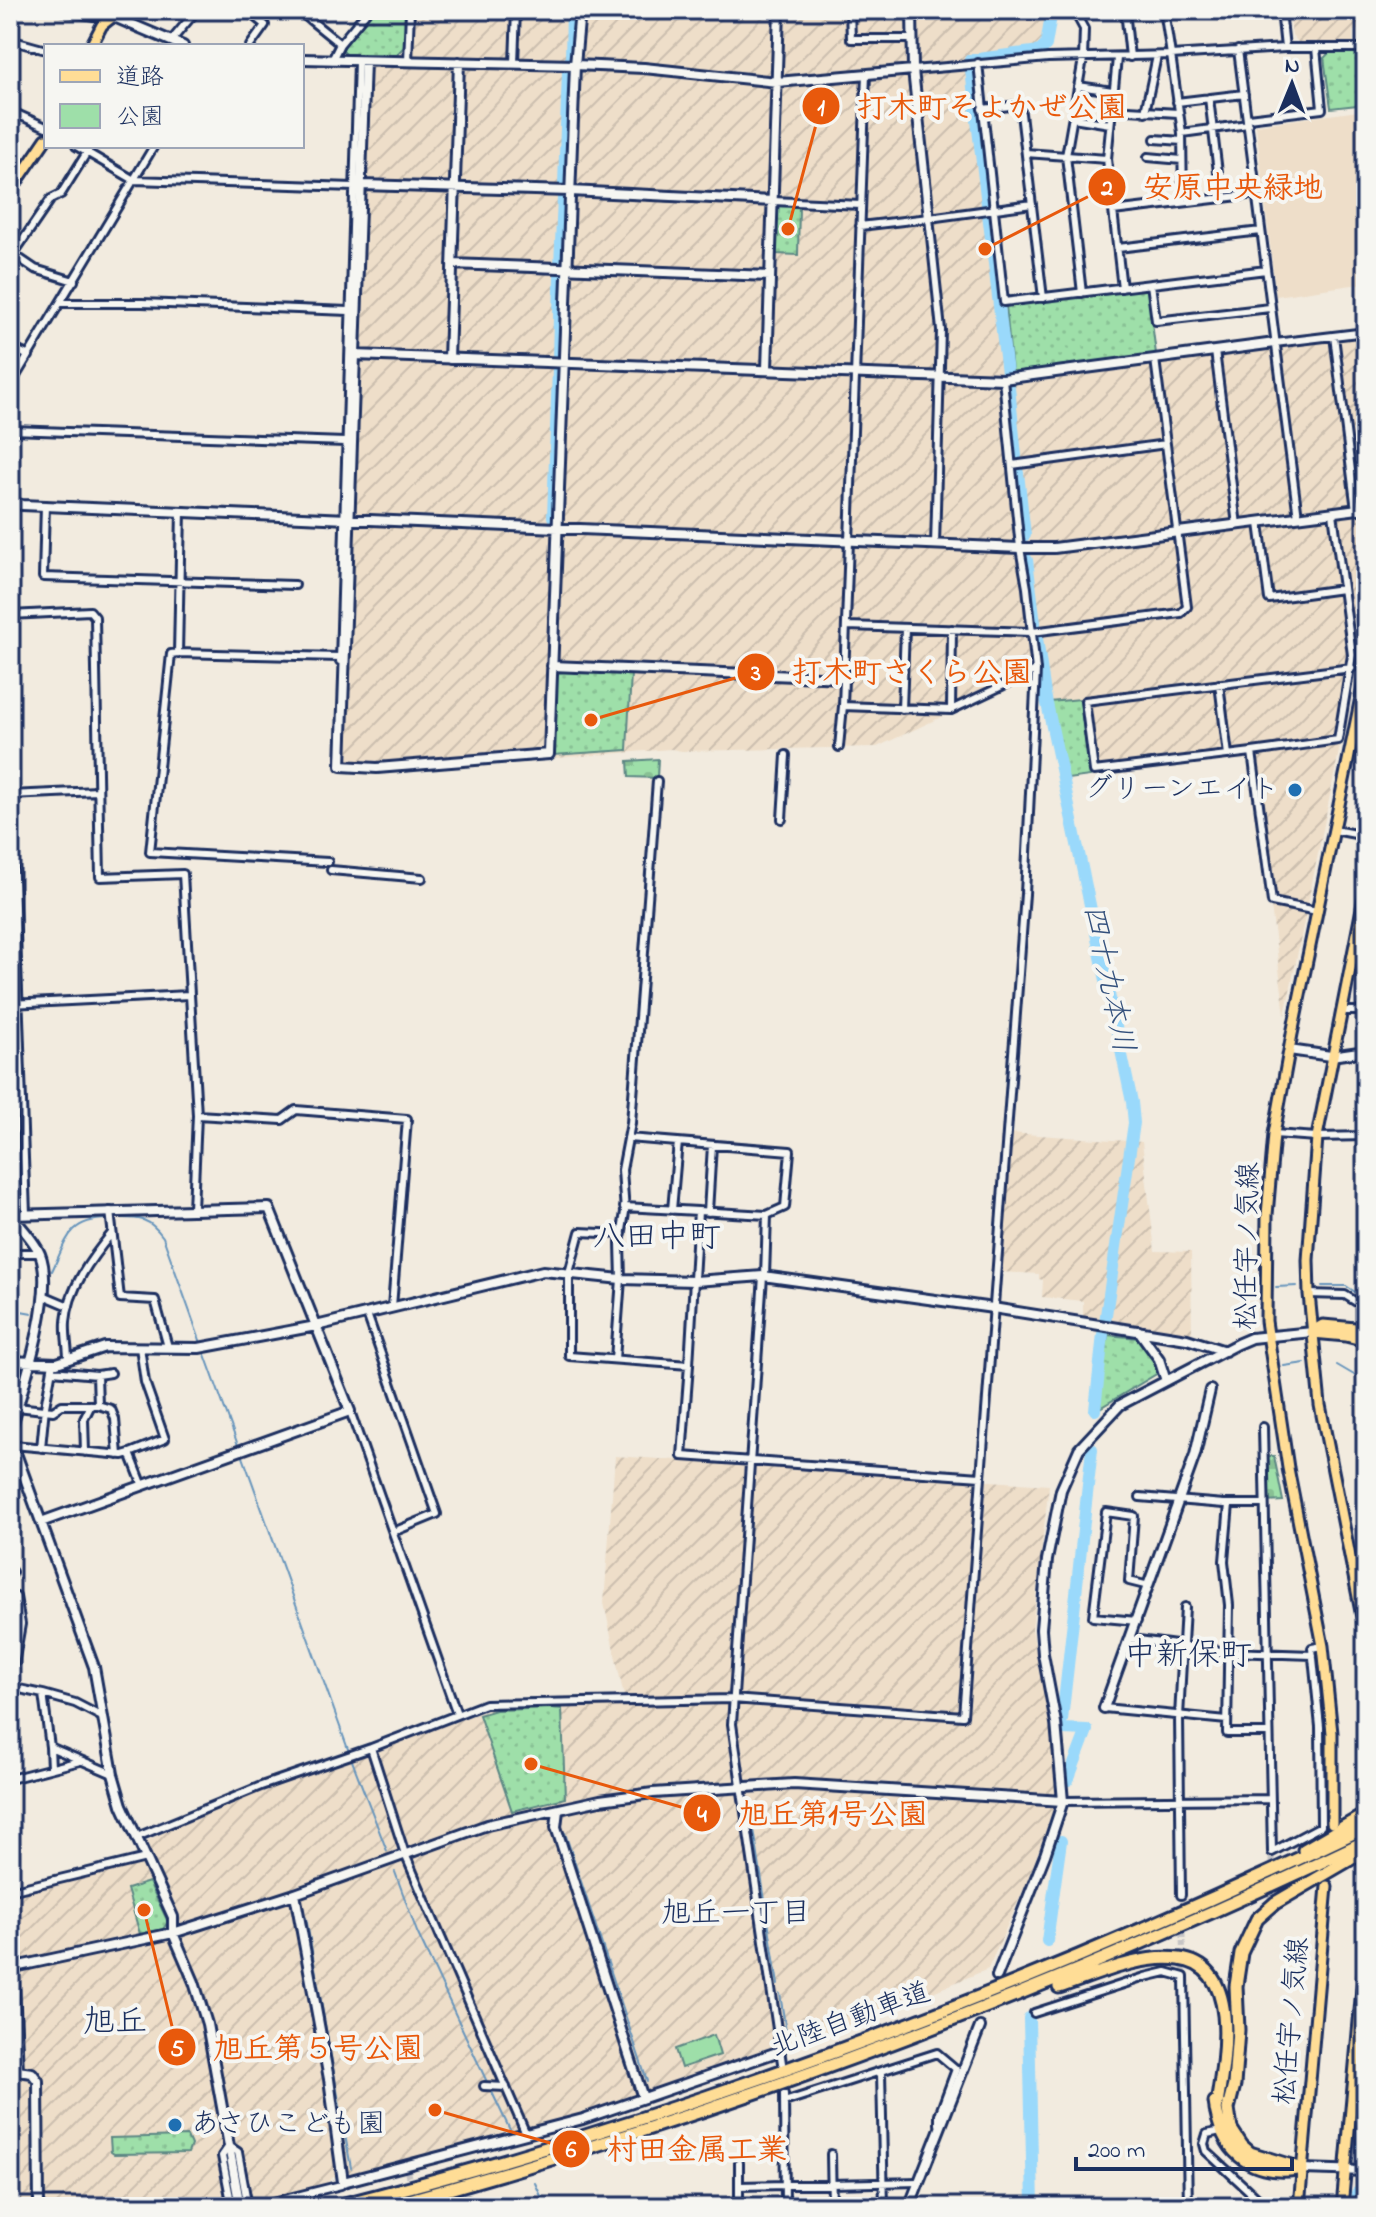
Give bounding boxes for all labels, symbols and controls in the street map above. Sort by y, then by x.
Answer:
legend [44,44,304,148]
north arrow [1252,44,1332,124]
text: N [1285,51,1300,83]
text: 道路 [116,61,164,96]
callout: 打木町そよかぜ公園 [801,79,1143,133]
text: 打木町そよかぜ公園 [857,88,1127,132]
text: 1 [817,92,825,127]
text: 公園 [116,101,164,136]
callout: 安原中央緑地 [1087,160,1339,214]
text: 安原中央緑地 [1143,168,1323,212]
text: 2 [1100,172,1113,207]
callout: 打木町さくら公園 [736,645,1048,699]
text: 打木町さくら公園 [792,653,1032,697]
text: 3 [750,657,761,692]
place label: グリーンエイト [1085,770,1279,811]
marker: グリーンエイト [1286,781,1304,799]
water label: 四十九本川 [1070,901,1144,1057]
street label: 松任宇ノ気線 [1227,1162,1271,1330]
district label: 八田中町 [593,1215,721,1262]
district label: 中新保町 [1124,1633,1252,1680]
callout: 旭丘第1号公園 [682,1786,943,1840]
text: 旭丘第1号公園 [738,1795,928,1839]
text: 4 [697,1799,707,1834]
district label: 旭丘一丁目 [661,1893,811,1937]
street label: 松任宇ノ気線 [1265,1936,1321,2106]
street label: 北陸自動車道 [765,1973,937,2069]
district label: 旭丘 [83,2000,147,2047]
callout: 旭丘第５号公園 [157,2020,439,2074]
text: 旭丘第５号公園 [213,2029,423,2073]
text: 5 [170,2033,184,2068]
place label: あさひこども園 [191,2105,385,2146]
marker: あさひこども園 [166,2116,184,2134]
scale bar [1076,2121,1292,2171]
callout: 村田金属工業 [551,2122,803,2176]
text: 村田金属工業 [607,2130,787,2174]
text: 6 [566,2134,577,2169]
text: 200 m [1088,2134,1145,2169]

